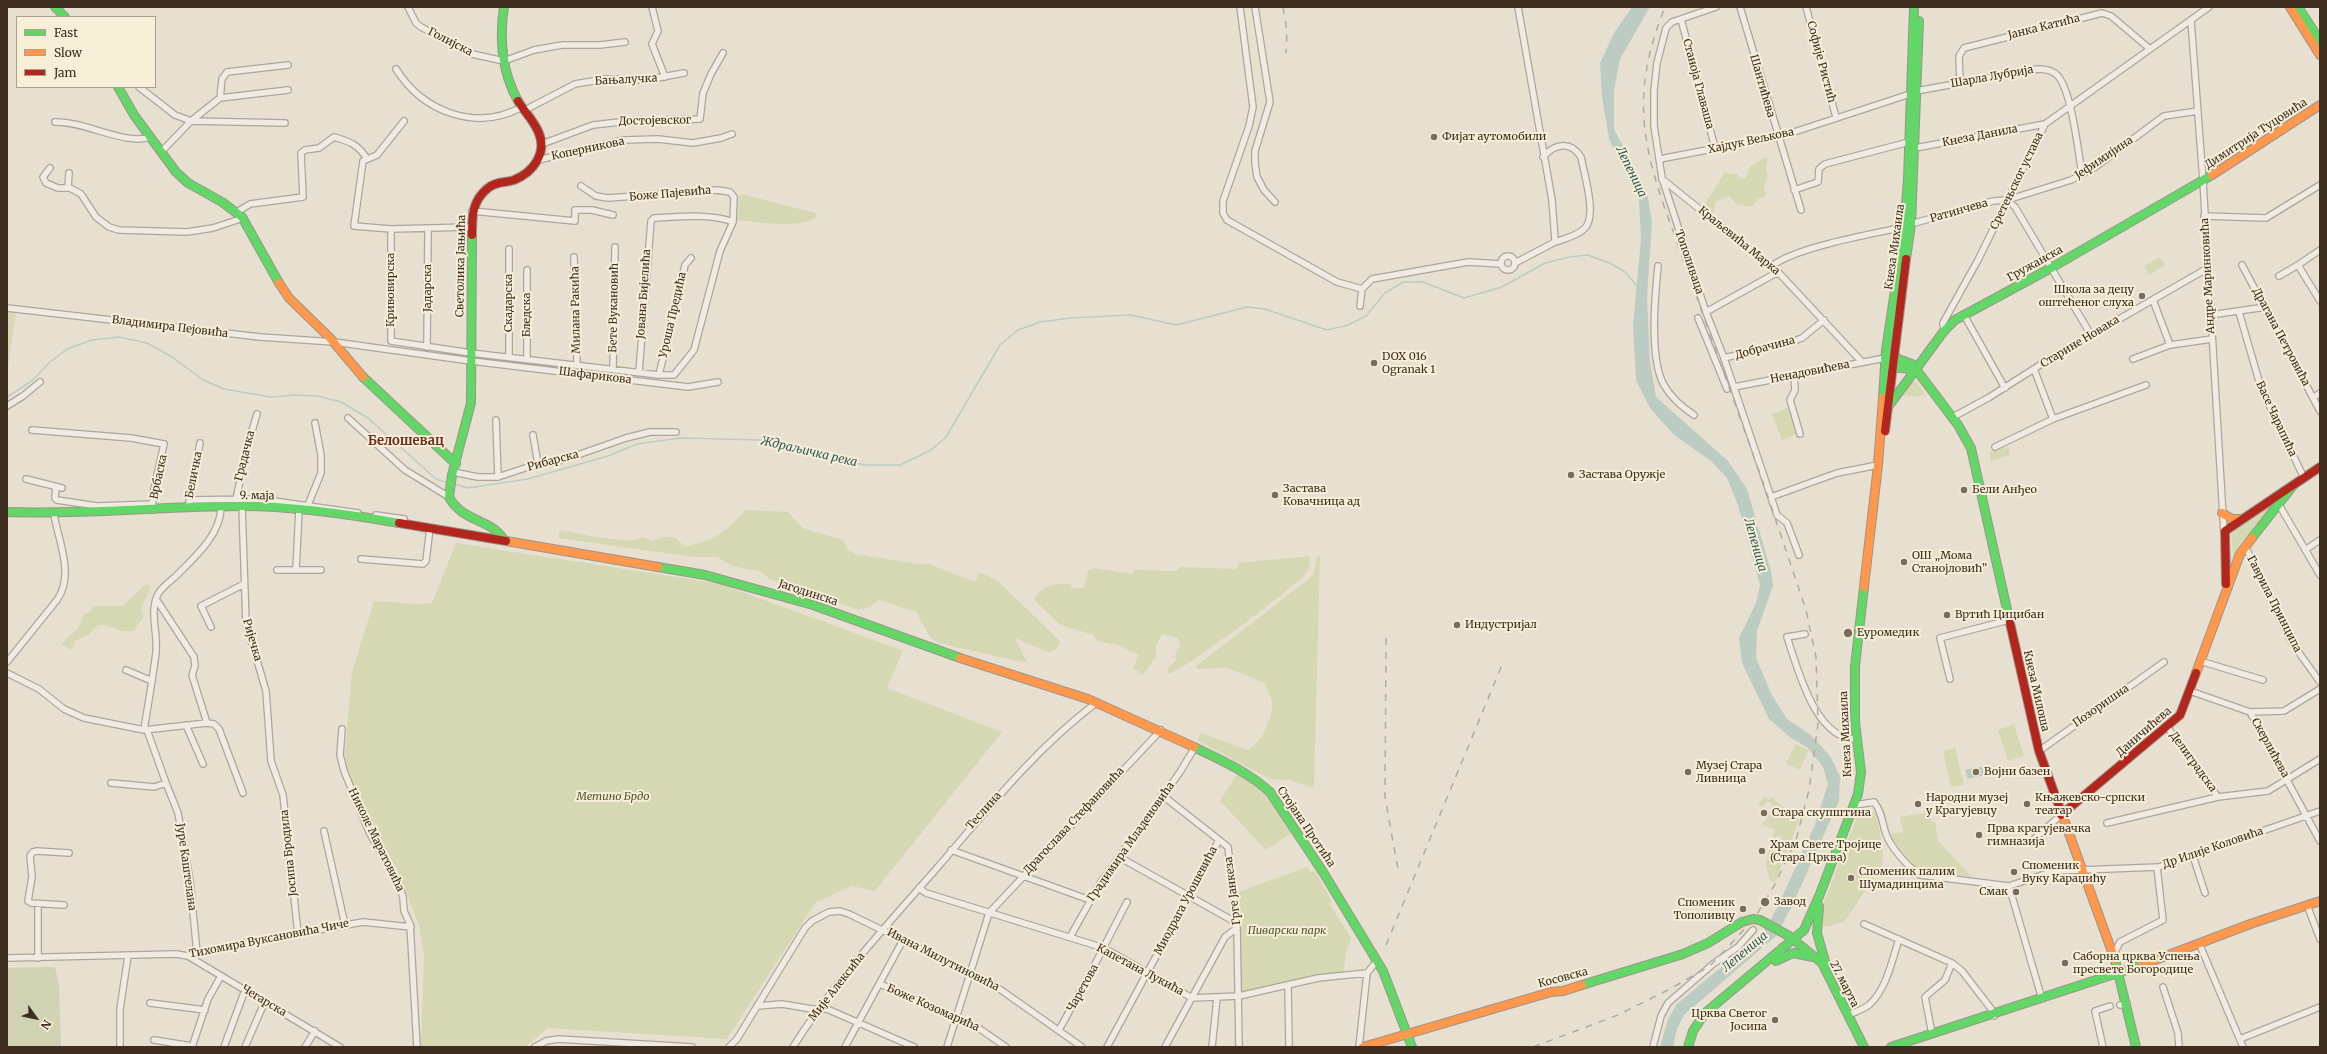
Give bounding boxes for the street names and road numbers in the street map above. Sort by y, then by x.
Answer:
street label: Јанка Катића [2007,12,2081,42]
street label: Софије Ристић [1804,20,1838,104]
street label: Голијска [425,25,475,59]
street label: Станоја Главаша [1680,37,1716,131]
street label: Шантићева [1747,53,1777,119]
street label: Шарла Лубрија [1950,63,2034,91]
street label: Бањалучка [594,72,658,88]
street label: Димитрија Туцовића [2202,96,2310,172]
street label: Достојевског [618,114,692,128]
street label: Кнеза Данила [1941,122,2019,150]
street label: Хајдук Вељкова [1707,125,1795,157]
street label: Сретењског устава [1988,130,2046,232]
street label: Јефимијина [2072,134,2136,182]
street label: Коперникова [550,135,626,163]
street label: Боже Пајевића [628,184,712,204]
street label: Ратинчева [1929,196,1989,226]
street label: Кнеза Михаила [1882,203,1908,291]
street label: Краљевића Марка [1695,204,1783,278]
street label: Светолика Јањића [454,215,468,317]
street label: Андре Маринковића [2198,218,2218,334]
street label: Тополиваца [1672,228,1706,296]
street label: Гружанска [2005,243,2065,285]
street label: Јована Бијелића [634,249,654,339]
street label: Кривовирска [384,253,398,327]
street label: Бете Вукановић [607,263,621,353]
street label: Јадарска [421,264,435,312]
street label: Милана Ракића [569,266,583,354]
street label: Уроша Предића [657,271,689,359]
street label: Скадарска [502,274,516,332]
street label: Драгана Петровића [2249,286,2313,388]
street label: Бледска [520,293,534,337]
street label: Владимира Пејовића [111,313,229,341]
street label: Старине Новака [2038,313,2122,371]
street label: Добрачина [1734,334,1796,362]
street label: Ненадовићева [1769,358,1851,386]
street label: Шафарикова [558,365,632,387]
street label: Васе Чарапића [2253,379,2299,459]
street label: Градачка [232,429,258,483]
street label: Рибарска [526,448,580,474]
street label: Беличка [183,450,205,500]
street label: Врбаска [148,453,170,501]
street label: 9. маја [239,489,275,503]
street label: Гаврила Принципа [2244,553,2304,655]
street label: Јагодинска [777,577,839,609]
street label: Ријечка [240,617,264,663]
street label: Кнеза Милоша [2020,649,2052,733]
street label: Позоришна [2070,682,2132,730]
street label: Кнеза Михаила [1837,691,1855,777]
street label: Даничићева [2114,704,2174,760]
street label: Скерлићева [2248,716,2292,780]
street label: Делиградска [2167,729,2219,795]
street label: Драгослава Стефановића [1021,765,1127,877]
street label: Градимира Младеновића [1085,780,1177,904]
street label: Стојана Протића [1274,784,1338,870]
street label: Николе Маратовића [345,786,407,894]
street label: Теслина [964,789,1004,833]
street label: Јосипа Бродила [278,809,300,897]
street label: Јуре Каштелана [173,822,199,912]
street label: Др Илије Коловића [2161,825,2265,871]
street label: Миодрага Урошевића [1152,844,1220,958]
street label: Грге Јанкеза [1222,856,1244,926]
street label: Тихомира Вуксановића Чиче [188,917,350,961]
street label: Ивана Милутиновића [885,926,1001,994]
street label: Капетана Лукића [1094,941,1186,999]
street label: Мије Алексића [806,950,868,1024]
street label: 27. марта [1827,959,1861,1009]
street label: Чаретова [1065,962,1101,1014]
street label: Косовска [1537,965,1589,991]
street label: Чегарска [239,982,289,1020]
street label: Боже Козомарића [885,982,981,1034]

